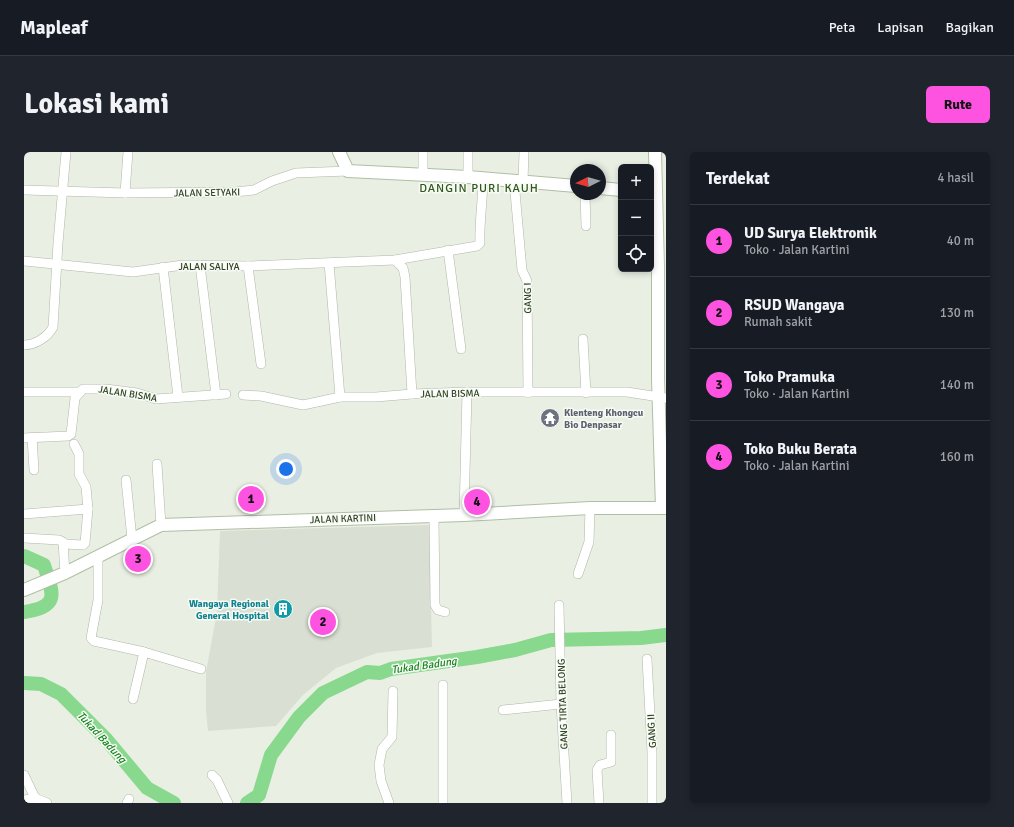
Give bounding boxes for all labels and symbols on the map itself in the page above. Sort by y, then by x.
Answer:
north arrow [570,164,606,200]
district label: DANGIN PURI KAUH [419,181,539,196]
street label: JALAN SETYAKI [174,186,240,200]
street label: JALAN SALIYA [179,261,240,273]
street label: GANG I [522,282,534,314]
street label: JALAN BISMA [98,383,158,405]
street label: JALAN BISMA [420,387,480,401]
temple icon: Klenteng Khongcu Bio Denpasar [539,407,561,429]
place label: Klenteng Khongcu Bio Denpasar [564,407,644,431]
your location [276,459,296,479]
pin: 1 [238,484,264,514]
pin: 4 [464,487,490,517]
street label: JALAN KARTINI [310,512,376,526]
pin: 3 [125,544,151,574]
place label: Wangaya Regional General Hospital [189,598,269,622]
building icon: Wangaya Regional General Hospital [272,598,294,620]
pin: 2 [310,607,336,637]
water label: Tukad Badung [391,654,459,677]
street label: GANG TIRTA BELONG [555,658,571,750]
water label: Tukad Badung [74,709,130,767]
street label: GANG II [645,714,659,748]

